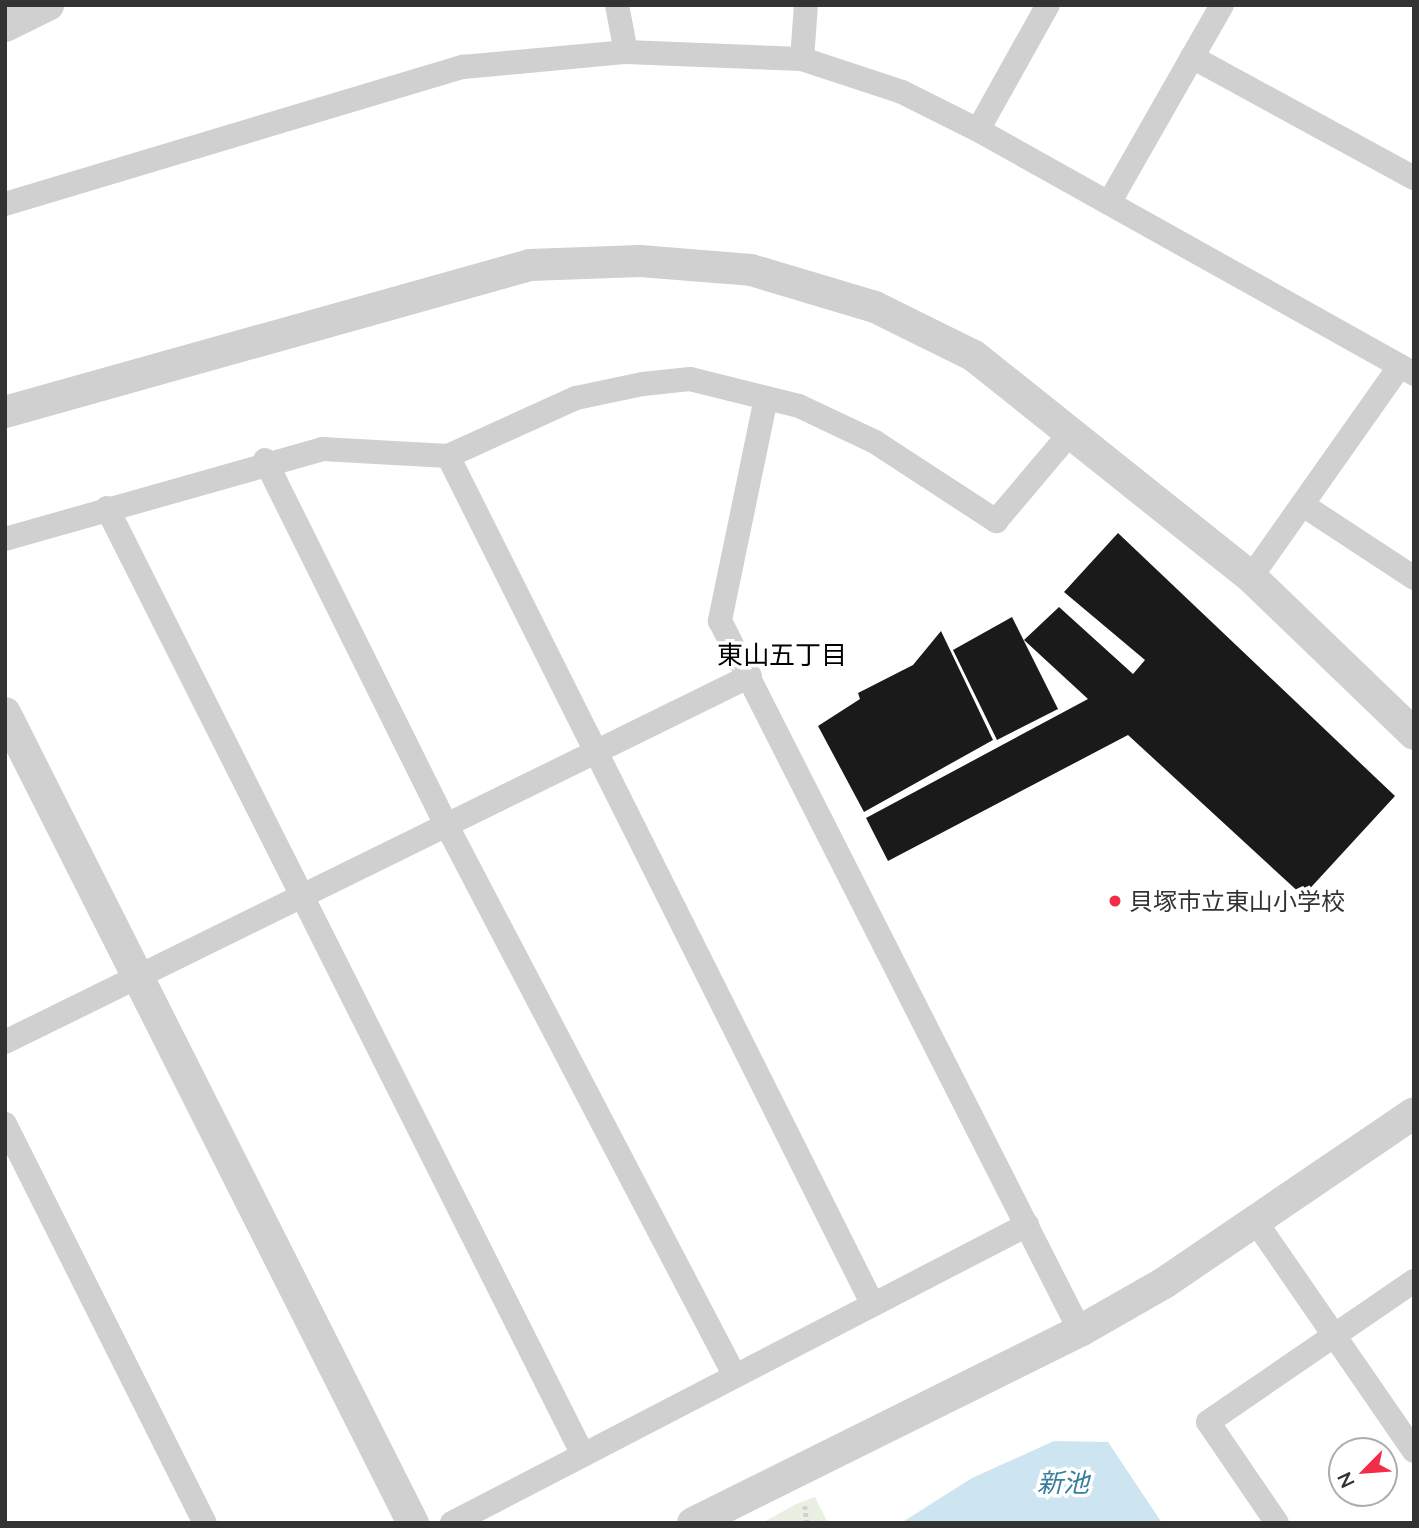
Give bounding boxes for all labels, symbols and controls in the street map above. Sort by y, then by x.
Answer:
district label: 東山五丁目 [717,639,847,671]
place label: 貝塚市立東山小学校 [1129,887,1345,915]
marker: 貝塚市立東山小学校 [1107,893,1123,909]
north arrow [1328,1437,1398,1507]
water label: 新池 [1037,1467,1089,1499]
text: N [1332,1469,1359,1492]

